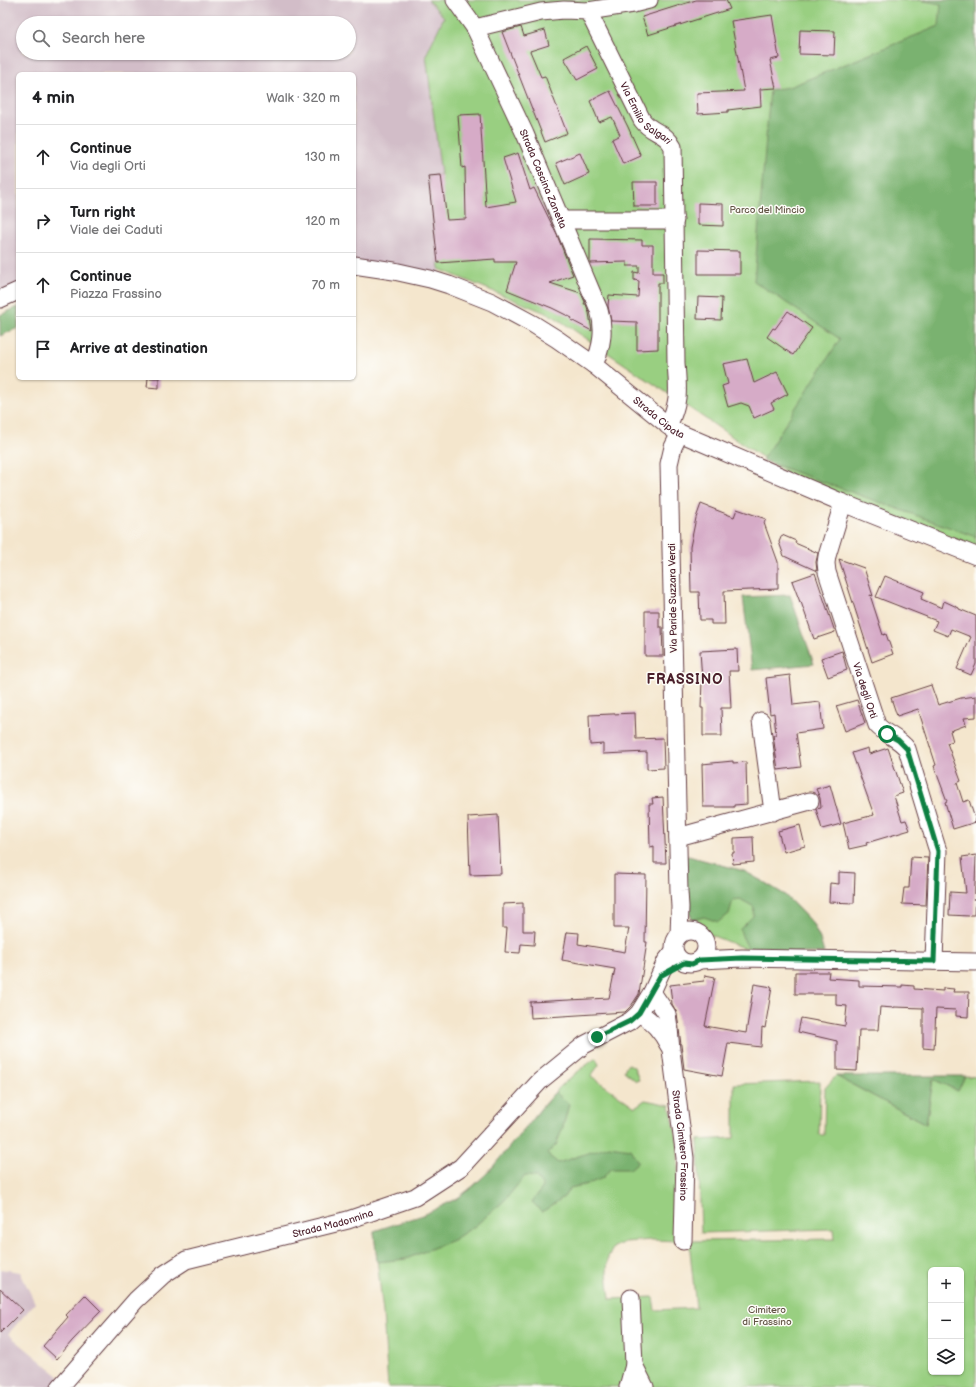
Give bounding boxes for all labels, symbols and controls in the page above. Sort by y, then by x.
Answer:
search box [16,16,356,60]
icon: search [30,27,52,49]
text: Search here [62,29,145,48]
street label: Via Emilio Salgari [617,80,674,147]
text: 4 min [32,88,75,108]
text: Walk · 320 m [266,90,340,106]
street label: Strada Cascina Zanetta [517,127,569,231]
text: Continue [70,139,132,158]
icon: ahead [32,146,54,168]
text: 130 m [305,149,340,165]
text: Via degli Orti [70,158,146,174]
text: Turn right [70,203,135,222]
park label: Parco del Mincio [729,204,805,216]
icon: right [32,210,54,232]
text: 120 m [305,213,340,229]
text: Viale dei Caduti [70,222,163,238]
text: Continue [70,267,132,286]
icon: ahead [32,274,54,296]
text: 70 m [312,277,340,293]
text: Piazza Frassino [70,286,162,302]
icon: arrive [32,338,54,360]
text: Arrive at destination [70,339,208,358]
street label: Strada Cipata [630,394,686,441]
street label: Via Paride Suzzara Verdi [666,543,680,653]
street label: Via degli Orti [850,661,880,720]
district label: FRASSINO [646,671,724,688]
route start [878,725,896,743]
route end [588,1028,606,1046]
street label: Strada Cimitero Frassino [669,1089,690,1201]
street label: Strada Madonnina [291,1207,375,1240]
map controls [928,1267,964,1375]
button: + [928,1267,964,1303]
button: − [928,1303,964,1339]
park label: Cimitero di Frassino [742,1304,792,1328]
button: layers [928,1339,964,1375]

